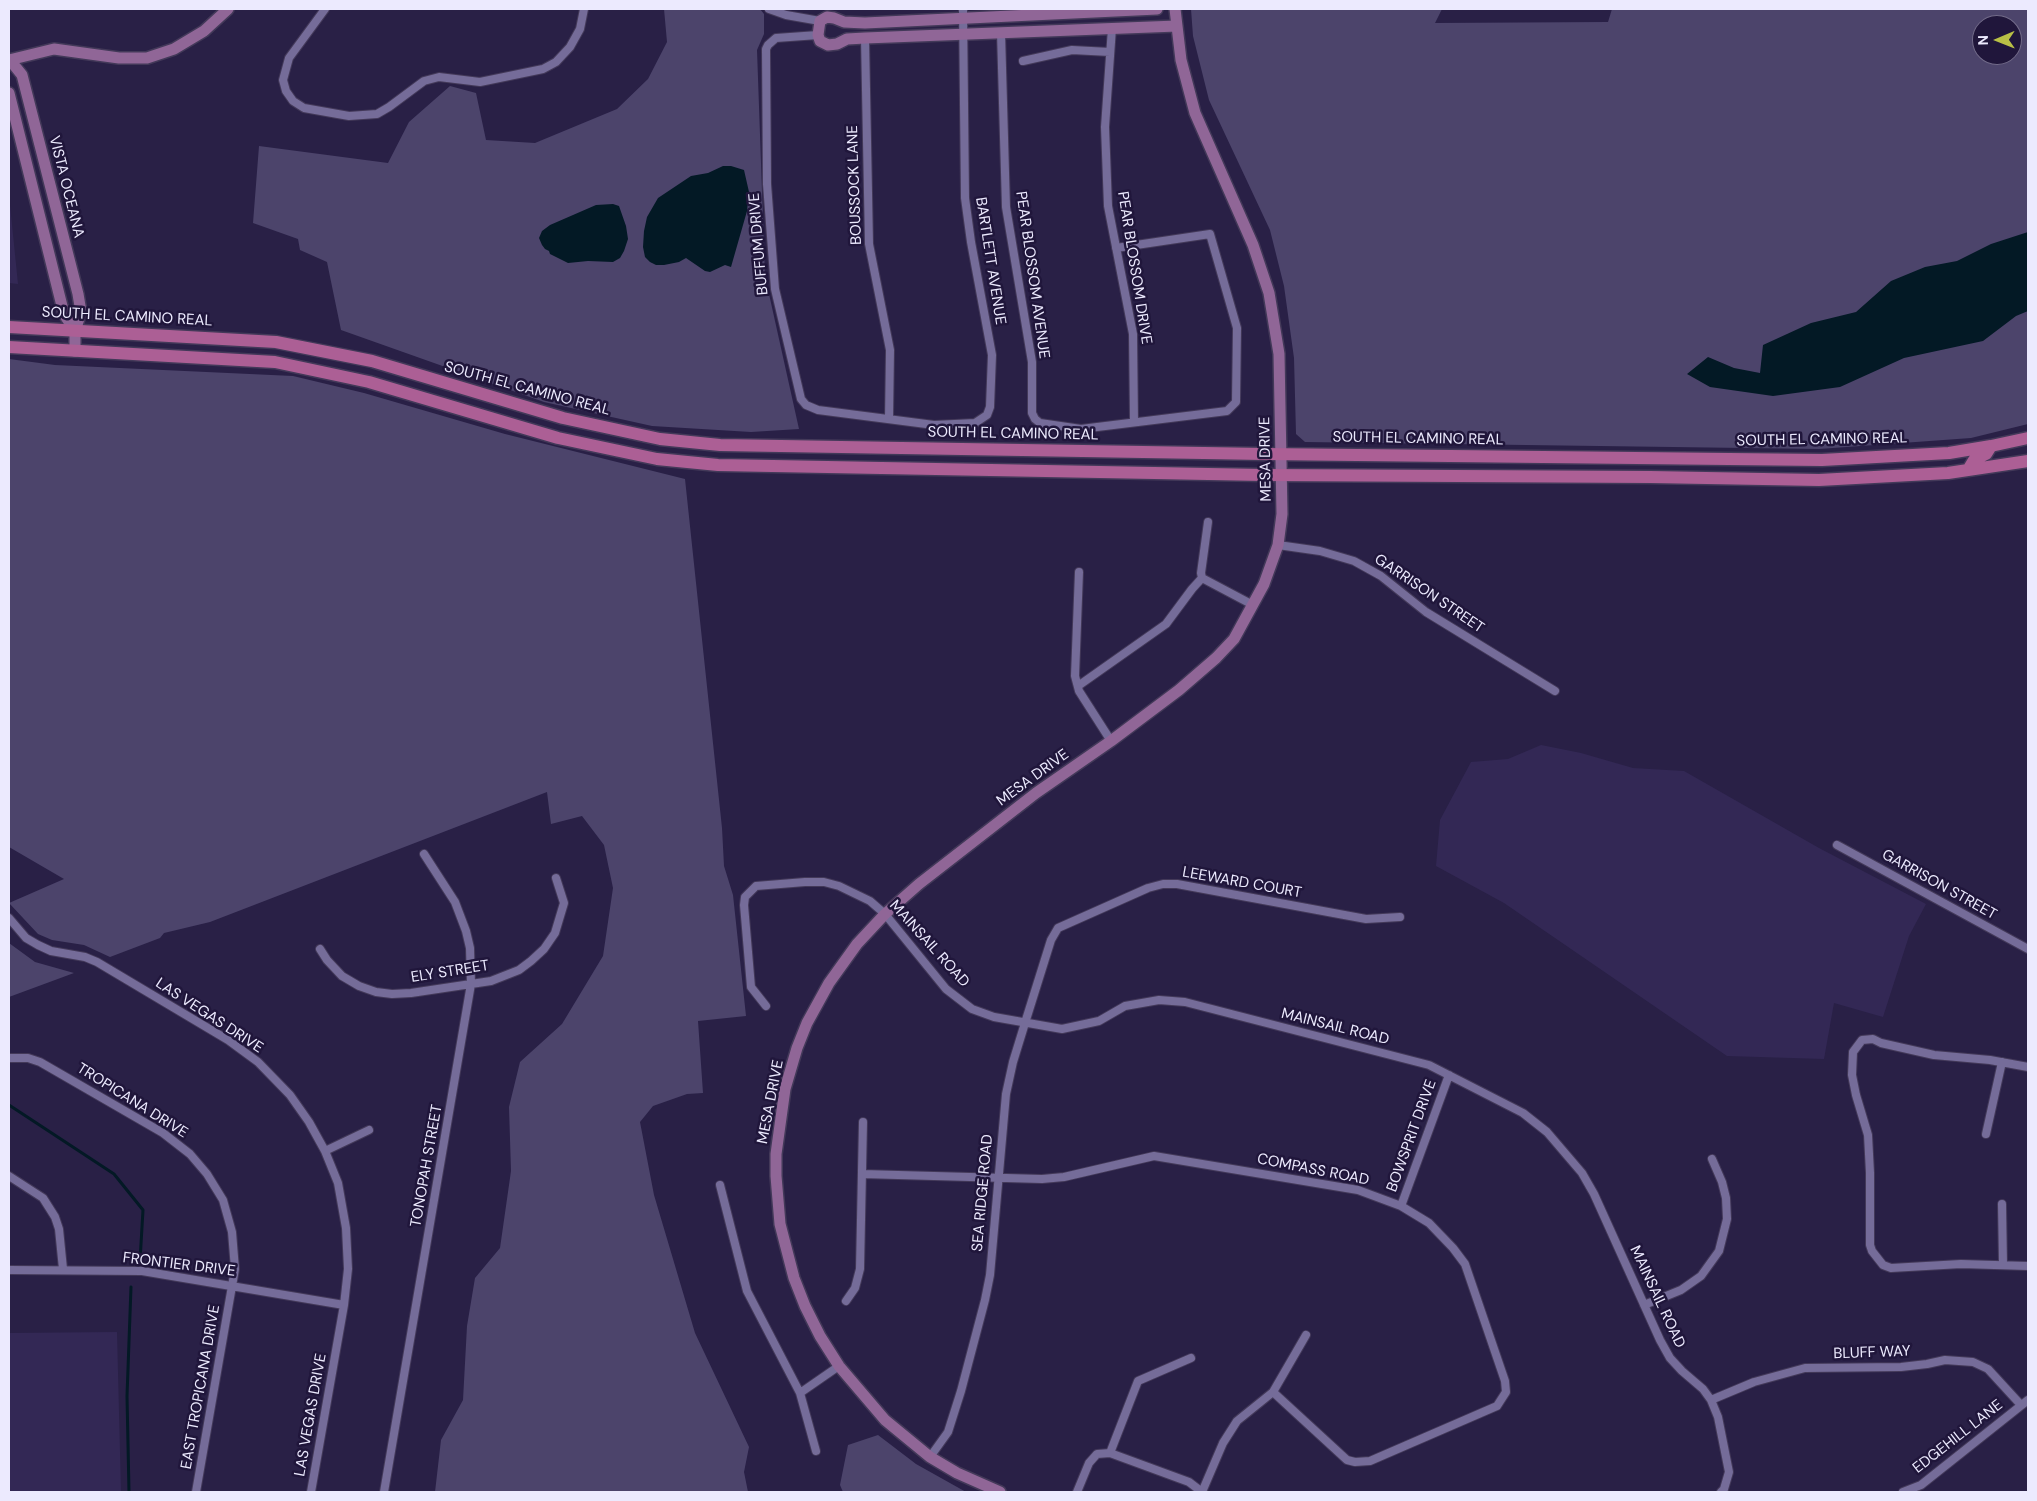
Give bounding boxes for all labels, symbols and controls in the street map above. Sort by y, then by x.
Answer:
north arrow [1972,15,2022,65]
text: N [1974,35,1992,46]
street label: BOUSSOCK LANE [844,125,866,245]
street label: VISTA OCEANA [45,134,87,240]
street label: PEAR BLOSSOM AVENUE [1011,190,1053,360]
street label: PEAR BLOSSOM DRIVE [1113,190,1155,346]
street label: BUFFUM DRIVE [746,192,772,296]
street label: BARTLETT AVENUE [971,196,1009,326]
street label: SOUTH EL CAMINO REAL [41,304,213,330]
street label: SOUTH EL CAMINO REAL [442,358,612,420]
street label: MESA DRIVE [1256,416,1276,502]
street label: SOUTH EL CAMINO REAL [927,424,1099,444]
street label: SOUTH EL CAMINO REAL [1332,429,1504,449]
street label: SOUTH EL CAMINO REAL [1736,430,1908,450]
street label: GARRISON STREET [1371,551,1487,637]
street label: MESA DRIVE [993,746,1073,810]
street label: GARRISON STREET [1878,846,2000,924]
street label: LEEWARD COURT [1181,864,1303,902]
street label: MAINSAIL ROAD [885,897,973,991]
street label: ELY STREET [410,957,490,987]
street label: LAS VEGAS DRIVE [152,975,266,1057]
street label: MAINSAIL ROAD [1279,1005,1391,1049]
street label: MESA DRIVE [754,1059,788,1145]
street label: TROPICANA DRIVE [73,1060,191,1142]
street label: BOWSPRIT DRIVE [1383,1077,1441,1195]
street label: TONOPAH STREET [407,1103,447,1229]
street label: SEA RIDGE ROAD [969,1134,997,1252]
street label: COMPASS ROAD [1255,1150,1371,1190]
street label: MAINSAIL ROAD [1625,1243,1689,1351]
street label: FRONTIER DRIVE [122,1249,236,1281]
street label: EAST TROPICANA DRIVE [178,1303,224,1471]
street label: BLUFF WAY [1833,1343,1911,1363]
street label: LAS VEGAS DRIVE [291,1352,331,1478]
street label: EDGEHILL LANE [1910,1396,2006,1478]

